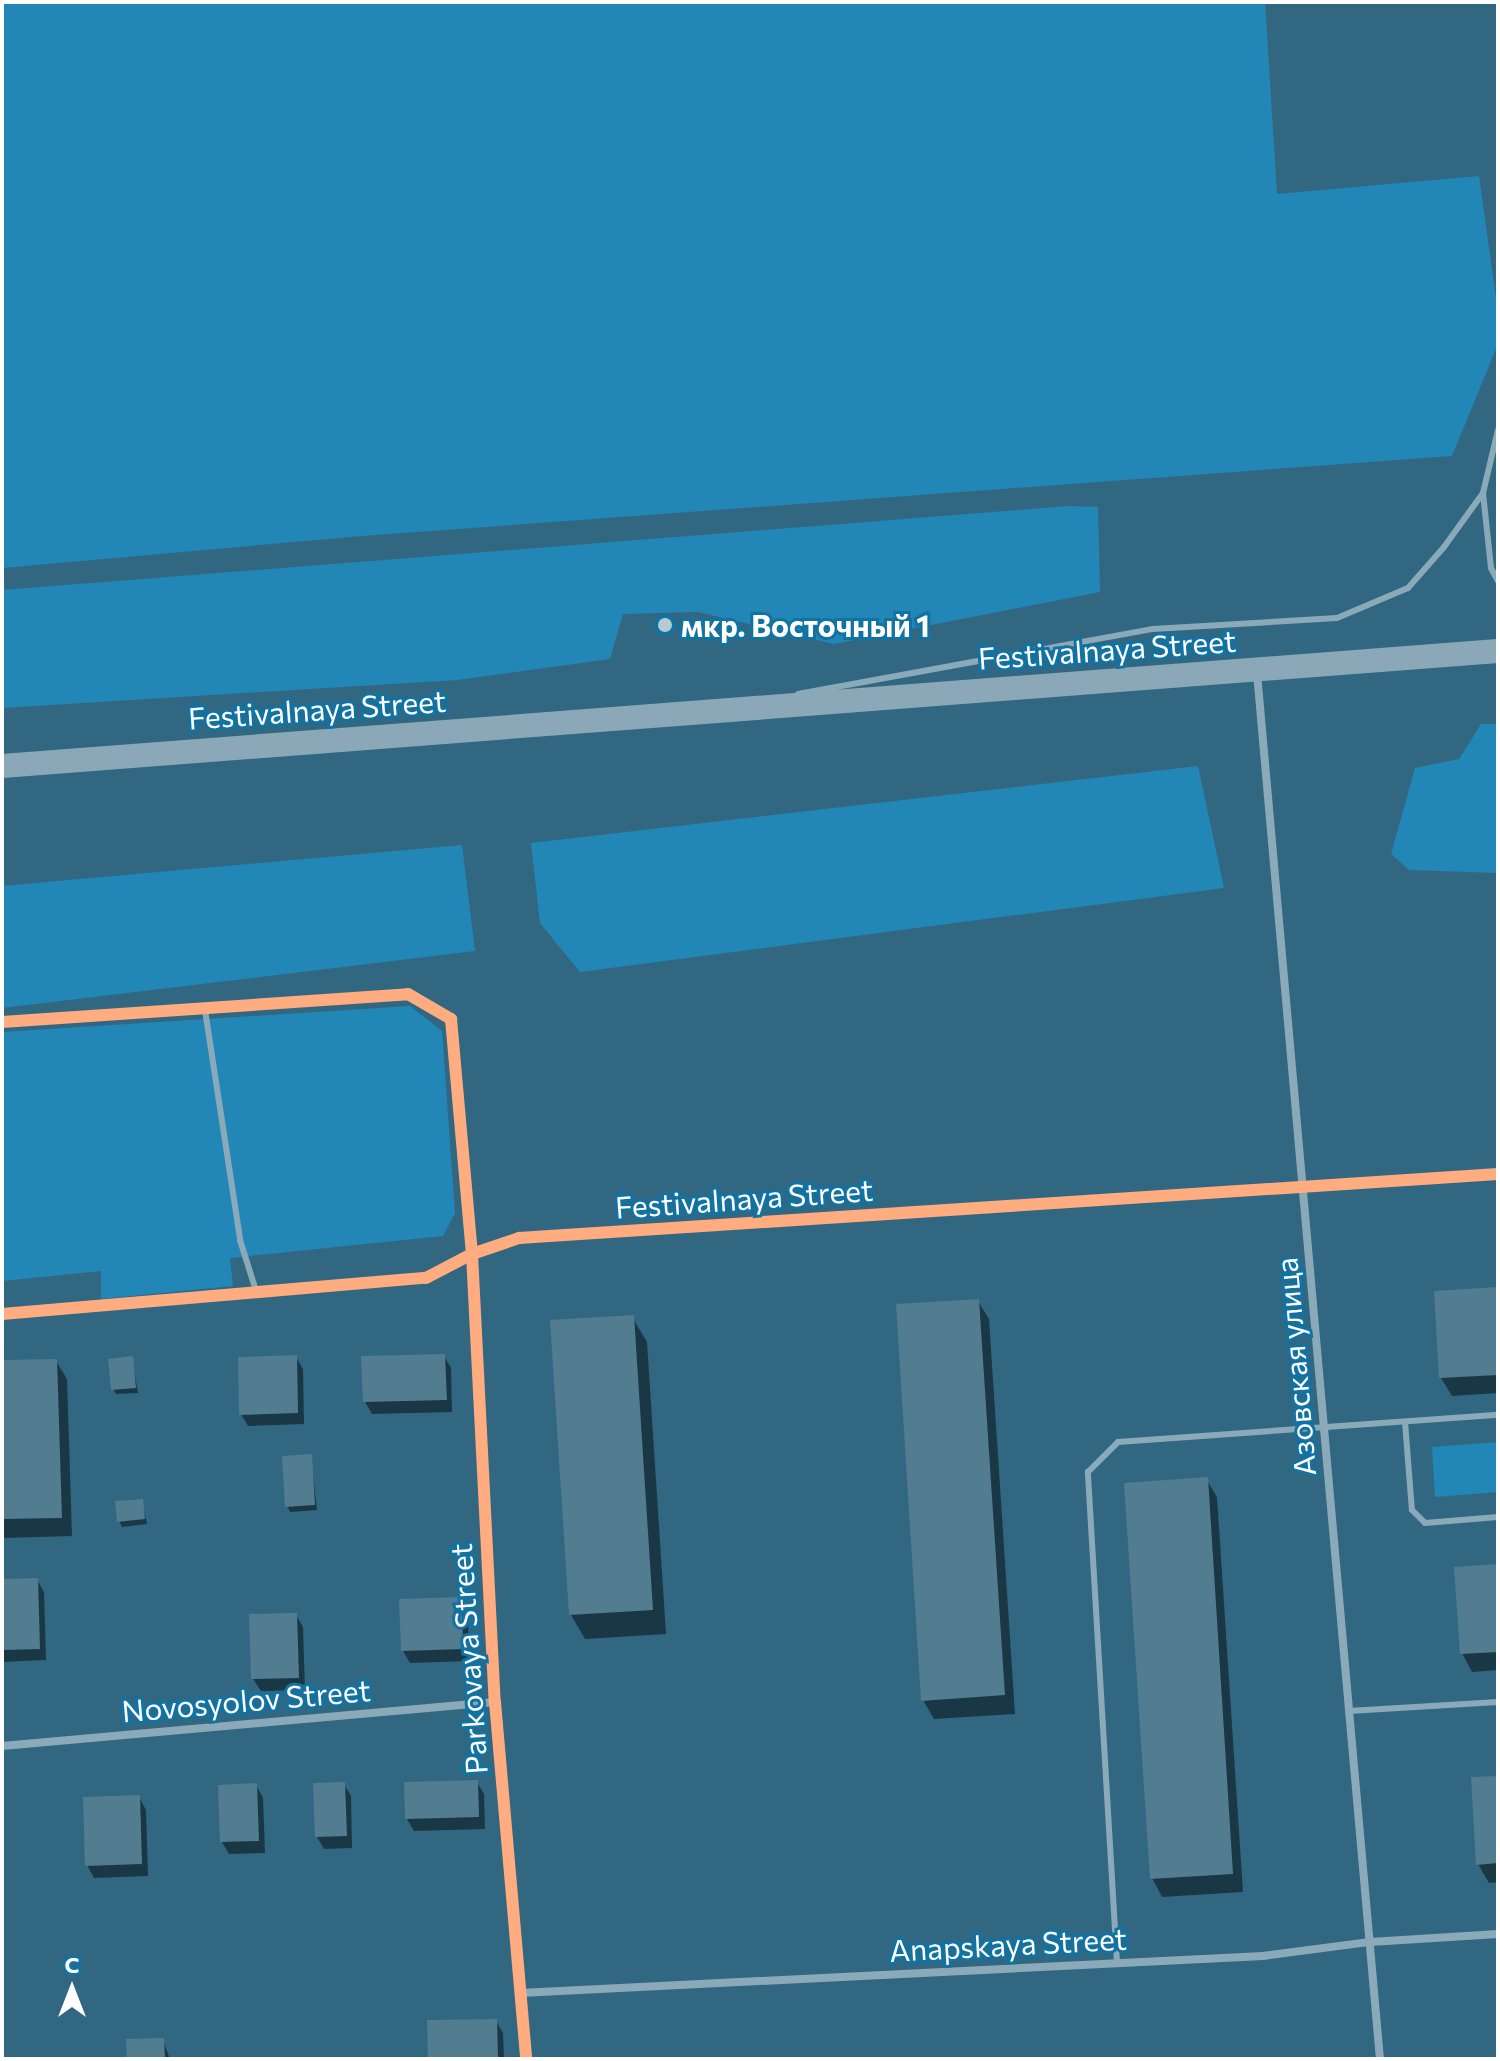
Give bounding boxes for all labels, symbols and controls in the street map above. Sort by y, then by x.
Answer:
place label: мкр. Восточный 1 [681,607,930,643]
marker: мкр. Восточный 1 [656,616,674,634]
street label: Festivalnaya Street [977,622,1237,676]
street label: Festivalnaya Street [187,682,447,736]
street label: Festivalnaya Street [614,1171,874,1225]
street label: Азовская улица [1268,1256,1322,1478]
street label: Parkovaya Street [442,1542,494,1776]
street label: Novosyolov Street [120,1671,372,1729]
street label: Anapskaya Street [888,1920,1128,1968]
north arrow [32,1949,112,2029]
text: С [64,1951,80,1978]

